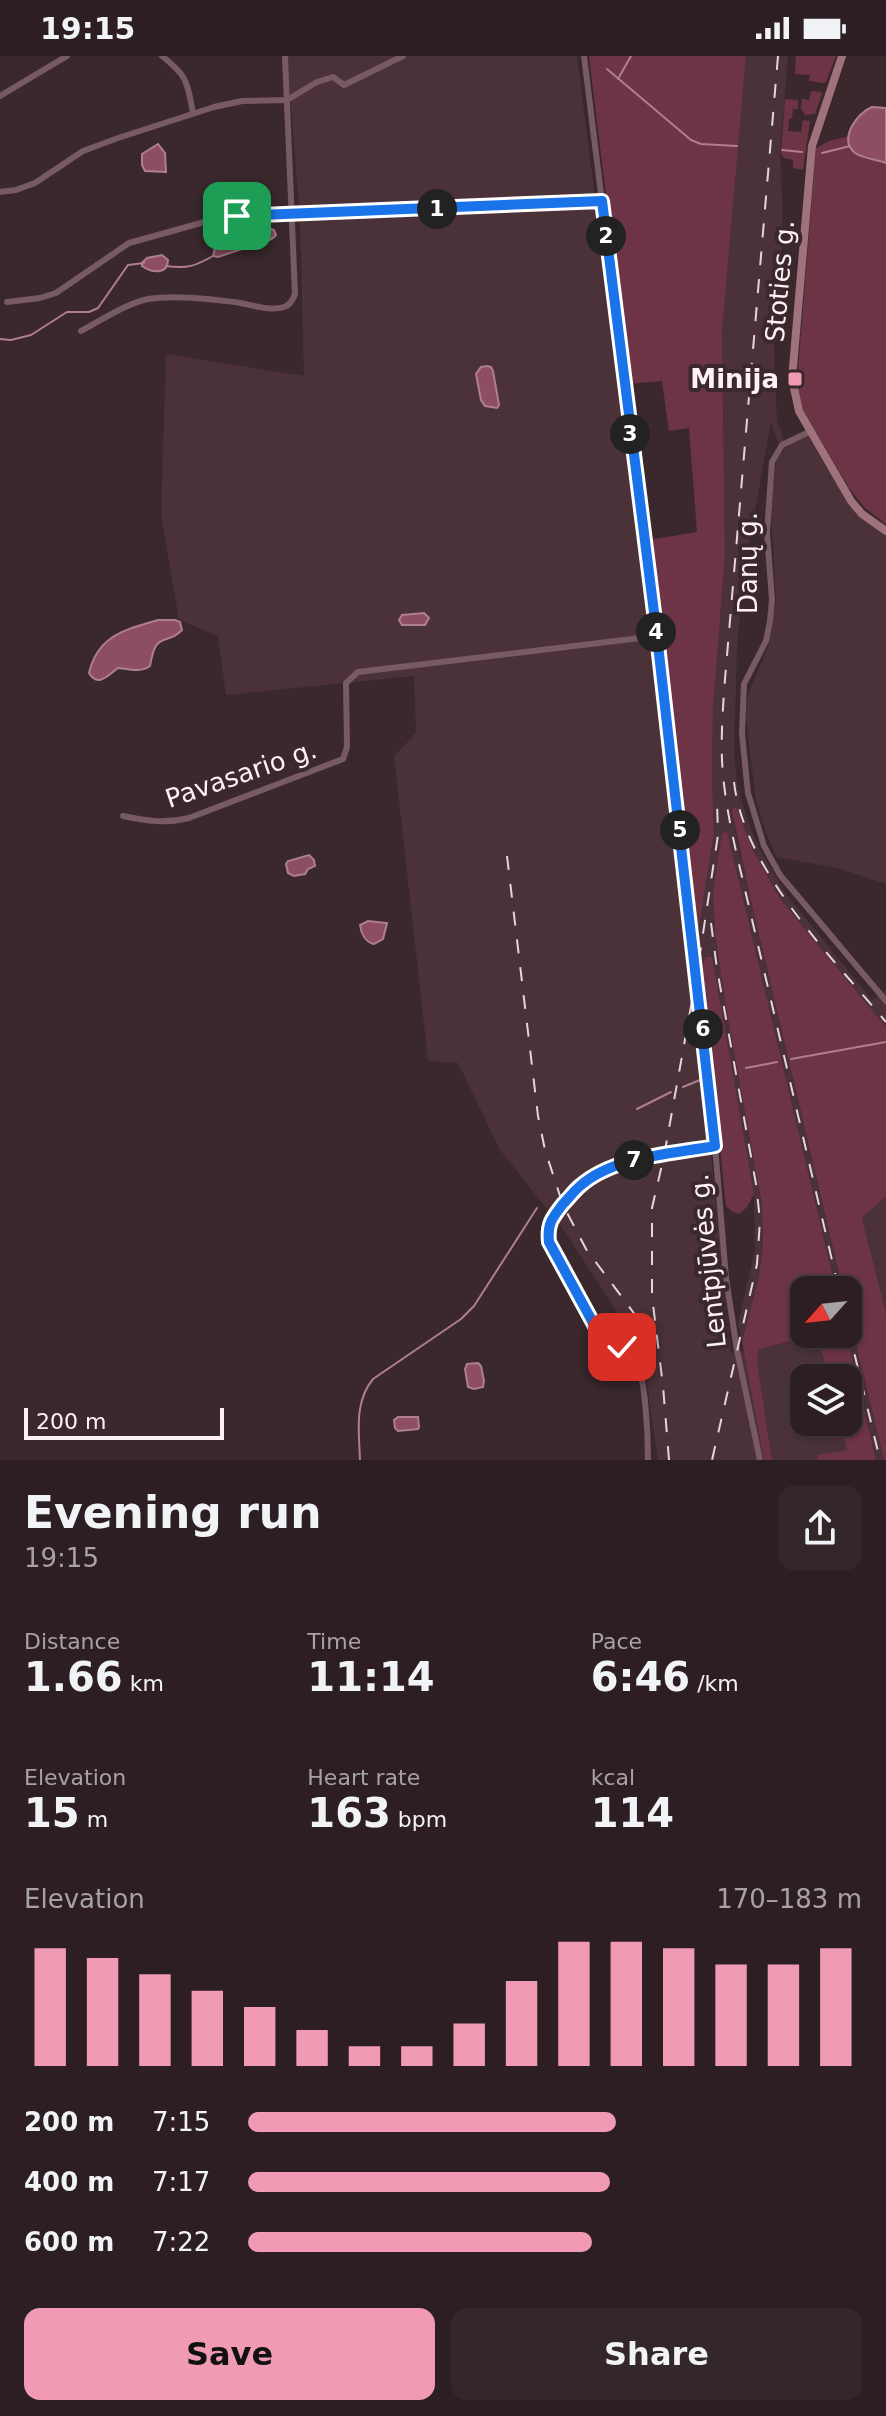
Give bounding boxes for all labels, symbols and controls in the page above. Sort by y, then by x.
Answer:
text: 19:15 [40,11,136,46]
pin [203,182,271,250]
pin: 1 [417,189,457,229]
icon: arrive [215,194,259,238]
text: 1 [429,196,445,221]
pin: 2 [586,216,626,256]
street label: Stoties g. [760,219,800,343]
text: 2 [598,223,614,248]
place label: Minija [690,364,779,394]
marker: Minija [786,370,804,388]
pin: 3 [610,414,650,454]
text: 3 [622,421,638,446]
street label: Danų g. [733,512,763,614]
pin: 4 [636,612,676,652]
text: 4 [648,619,664,644]
street label: Pavasario g. [161,734,321,814]
pin: 5 [660,810,700,850]
text: 5 [672,817,688,842]
pin: 6 [683,1009,723,1049]
text: 6 [695,1016,711,1041]
pin: 7 [614,1140,654,1180]
text: 7 [626,1147,642,1172]
street label: Lentpjūvės g. [684,1172,732,1350]
north arrow [790,1276,862,1348]
map controls [790,1276,862,1436]
pin [588,1313,656,1381]
icon: check [600,1325,644,1369]
button: layers [790,1364,862,1436]
scale bar [24,1404,224,1440]
text: 200 m [36,1409,106,1434]
button: share [778,1486,862,1570]
text: Evening run [24,1487,321,1538]
text: 19:15 [24,1543,99,1573]
text: Distance [24,1629,120,1654]
text: Time [307,1629,361,1654]
text: Pace [591,1629,642,1654]
text: 1.66 [24,1654,123,1700]
text: 11:14 [307,1654,435,1700]
text: 6:46 [591,1654,690,1700]
text: km [123,1671,164,1696]
text: /km [690,1671,739,1696]
text: Elevation [24,1765,126,1790]
text: Heart rate [307,1765,420,1790]
text: kcal [591,1765,635,1790]
text: 15 [24,1790,80,1836]
text: 163 [307,1790,391,1836]
text: 114 [591,1790,674,1836]
text: m [80,1807,108,1832]
text: bpm [391,1807,447,1832]
text: Elevation [24,1884,145,1914]
text: 170–183 m [716,1884,862,1914]
text: 200 m [24,2107,114,2137]
text: 7:15 [152,2107,210,2137]
text: 400 m [24,2167,114,2197]
text: 7:17 [152,2167,210,2197]
text: 600 m [24,2227,114,2257]
text: 7:22 [152,2227,210,2257]
button: Save [24,2308,435,2400]
button: Share [451,2308,862,2400]

